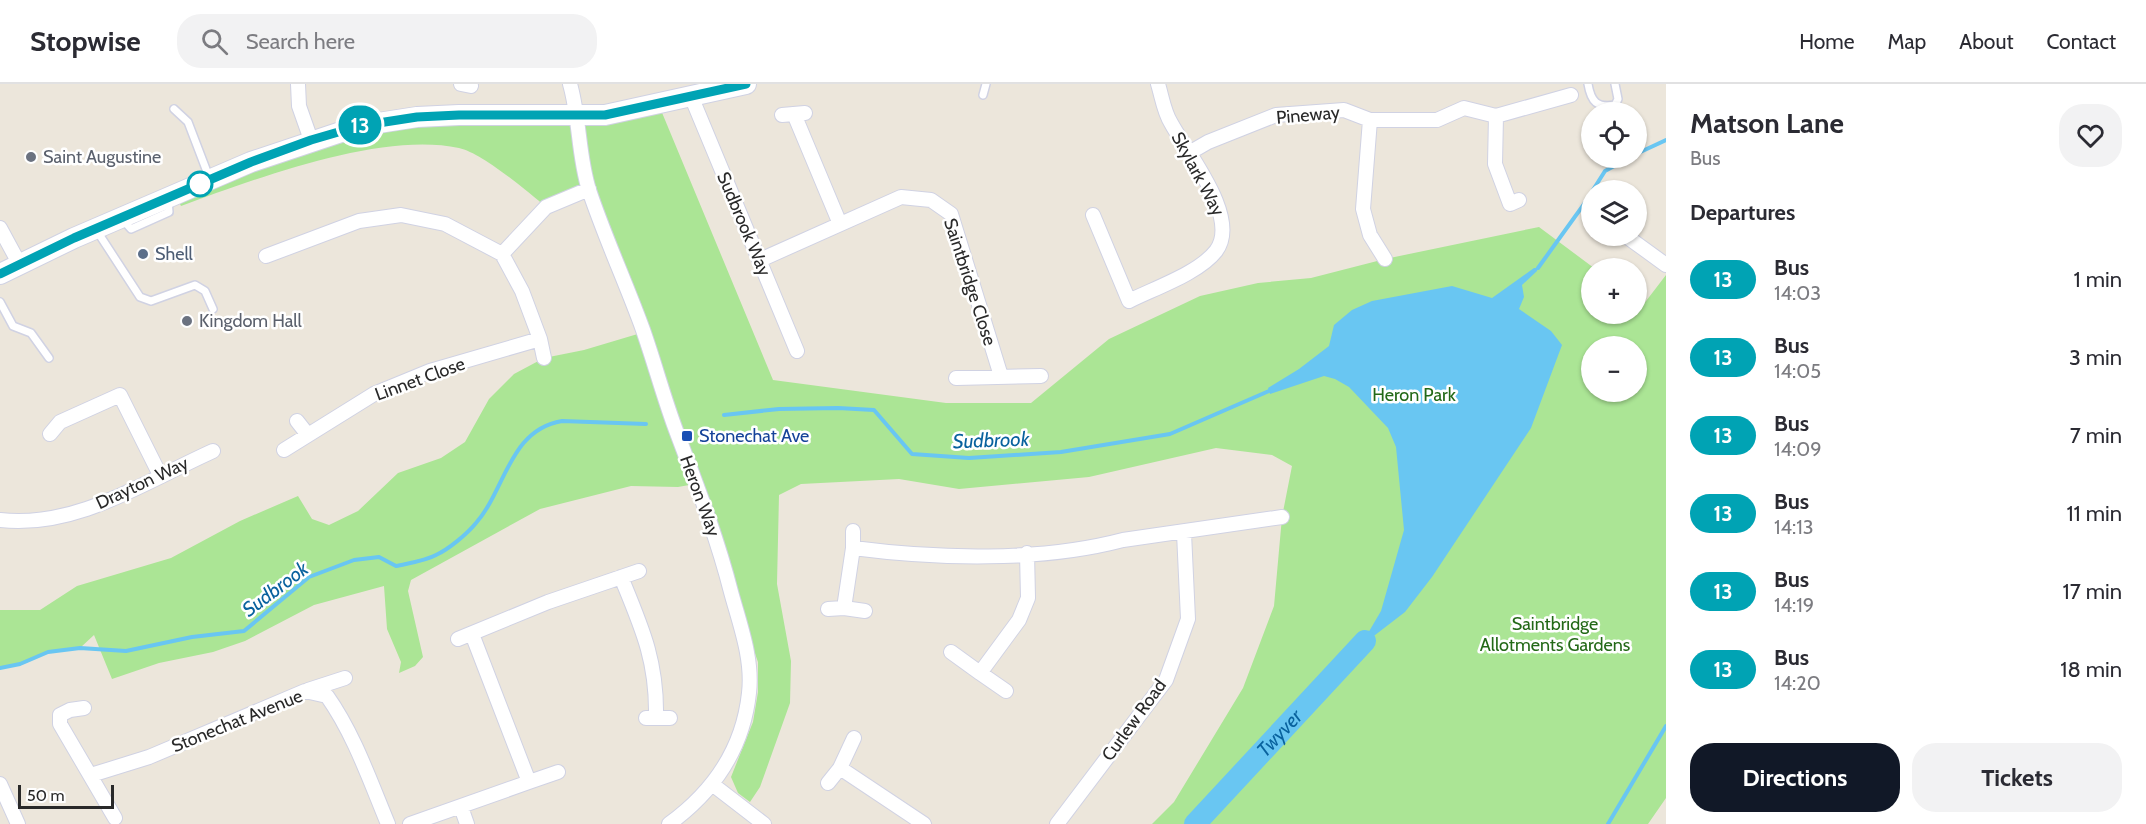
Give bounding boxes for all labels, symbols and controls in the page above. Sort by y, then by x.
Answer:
search box [177,14,597,68]
text: Stopwise [30,24,141,58]
icon: search [198,25,231,58]
text: Search here [246,28,355,55]
text: Home [1799,29,1855,54]
text: Map [1888,29,1926,54]
text: About [1959,29,2013,54]
text: Contact [2046,29,2116,54]
street label: Pineway [1275,101,1341,129]
map controls [1581,102,1647,402]
button: locate [1581,102,1647,168]
button: heart [2059,104,2122,167]
line badge: 13 [333,106,387,144]
text: Matson Lane [1690,106,1844,140]
text: 13 [350,113,370,138]
street label: Skylark Way [1167,128,1229,220]
place label: Saint Augustine [43,146,161,168]
text: Bus [1690,146,1721,170]
marker: Saint Augustine [24,150,38,164]
street label: Sudbrook Way [712,169,776,279]
unlabelled marker [187,171,213,197]
button: layers [1581,180,1647,246]
text: Departures [1690,199,1795,226]
street label: Saintbridge Close [939,216,1001,348]
place label: Shell [155,243,194,265]
marker: Shell [136,247,150,261]
text: Bus [1774,254,1809,281]
button: + [1581,258,1647,324]
text: 1 min [2074,266,2122,293]
text: 13 [1713,267,1733,292]
text: 14:03 [1774,281,1821,305]
place label: Kingdom Hall [199,310,303,332]
marker: Kingdom Hall [180,314,194,328]
text: Bus [1774,332,1809,359]
button: − [1581,336,1647,402]
text: 3 min [2069,344,2122,371]
text: 13 [1713,345,1733,370]
street label: Linnet Close [372,353,468,405]
text: 14:05 [1774,359,1821,383]
park label: Heron Park [1372,384,1457,406]
text: Bus [1774,410,1809,437]
text: 7 min [2070,422,2122,449]
text: 13 [1713,423,1733,448]
place label: Stonechat Ave [699,425,809,447]
water label: Sudbrook [952,427,1031,453]
marker: Stonechat Ave [680,429,694,443]
text: 14:09 [1774,437,1822,461]
street label: Drayton Way [92,452,192,514]
street label: Heron Way [675,452,725,540]
text: Bus [1774,488,1809,515]
text: 11 min [2066,500,2122,527]
text: 13 [1713,501,1733,526]
text: 14:13 [1774,515,1814,539]
water label: Sudbrook [237,556,314,622]
text: Bus [1774,566,1809,593]
text: 17 min [2063,578,2122,605]
text: 13 [1713,579,1733,604]
text: 14:19 [1774,593,1814,617]
park label: Saintbridge Allotments Gardens [1480,613,1630,656]
text: Bus [1774,644,1809,671]
text: 18 min [2060,656,2122,683]
text: 13 [1713,657,1733,682]
text: 14:20 [1774,671,1821,695]
street label: Curlew Road [1097,675,1171,765]
street label: Stonechat Avenue [168,685,306,757]
water label: Twyver [1252,704,1308,762]
button: Directions [1690,743,1900,812]
button: Tickets [1912,743,2122,812]
scale bar [18,782,114,810]
text: 50 m [27,786,64,805]

